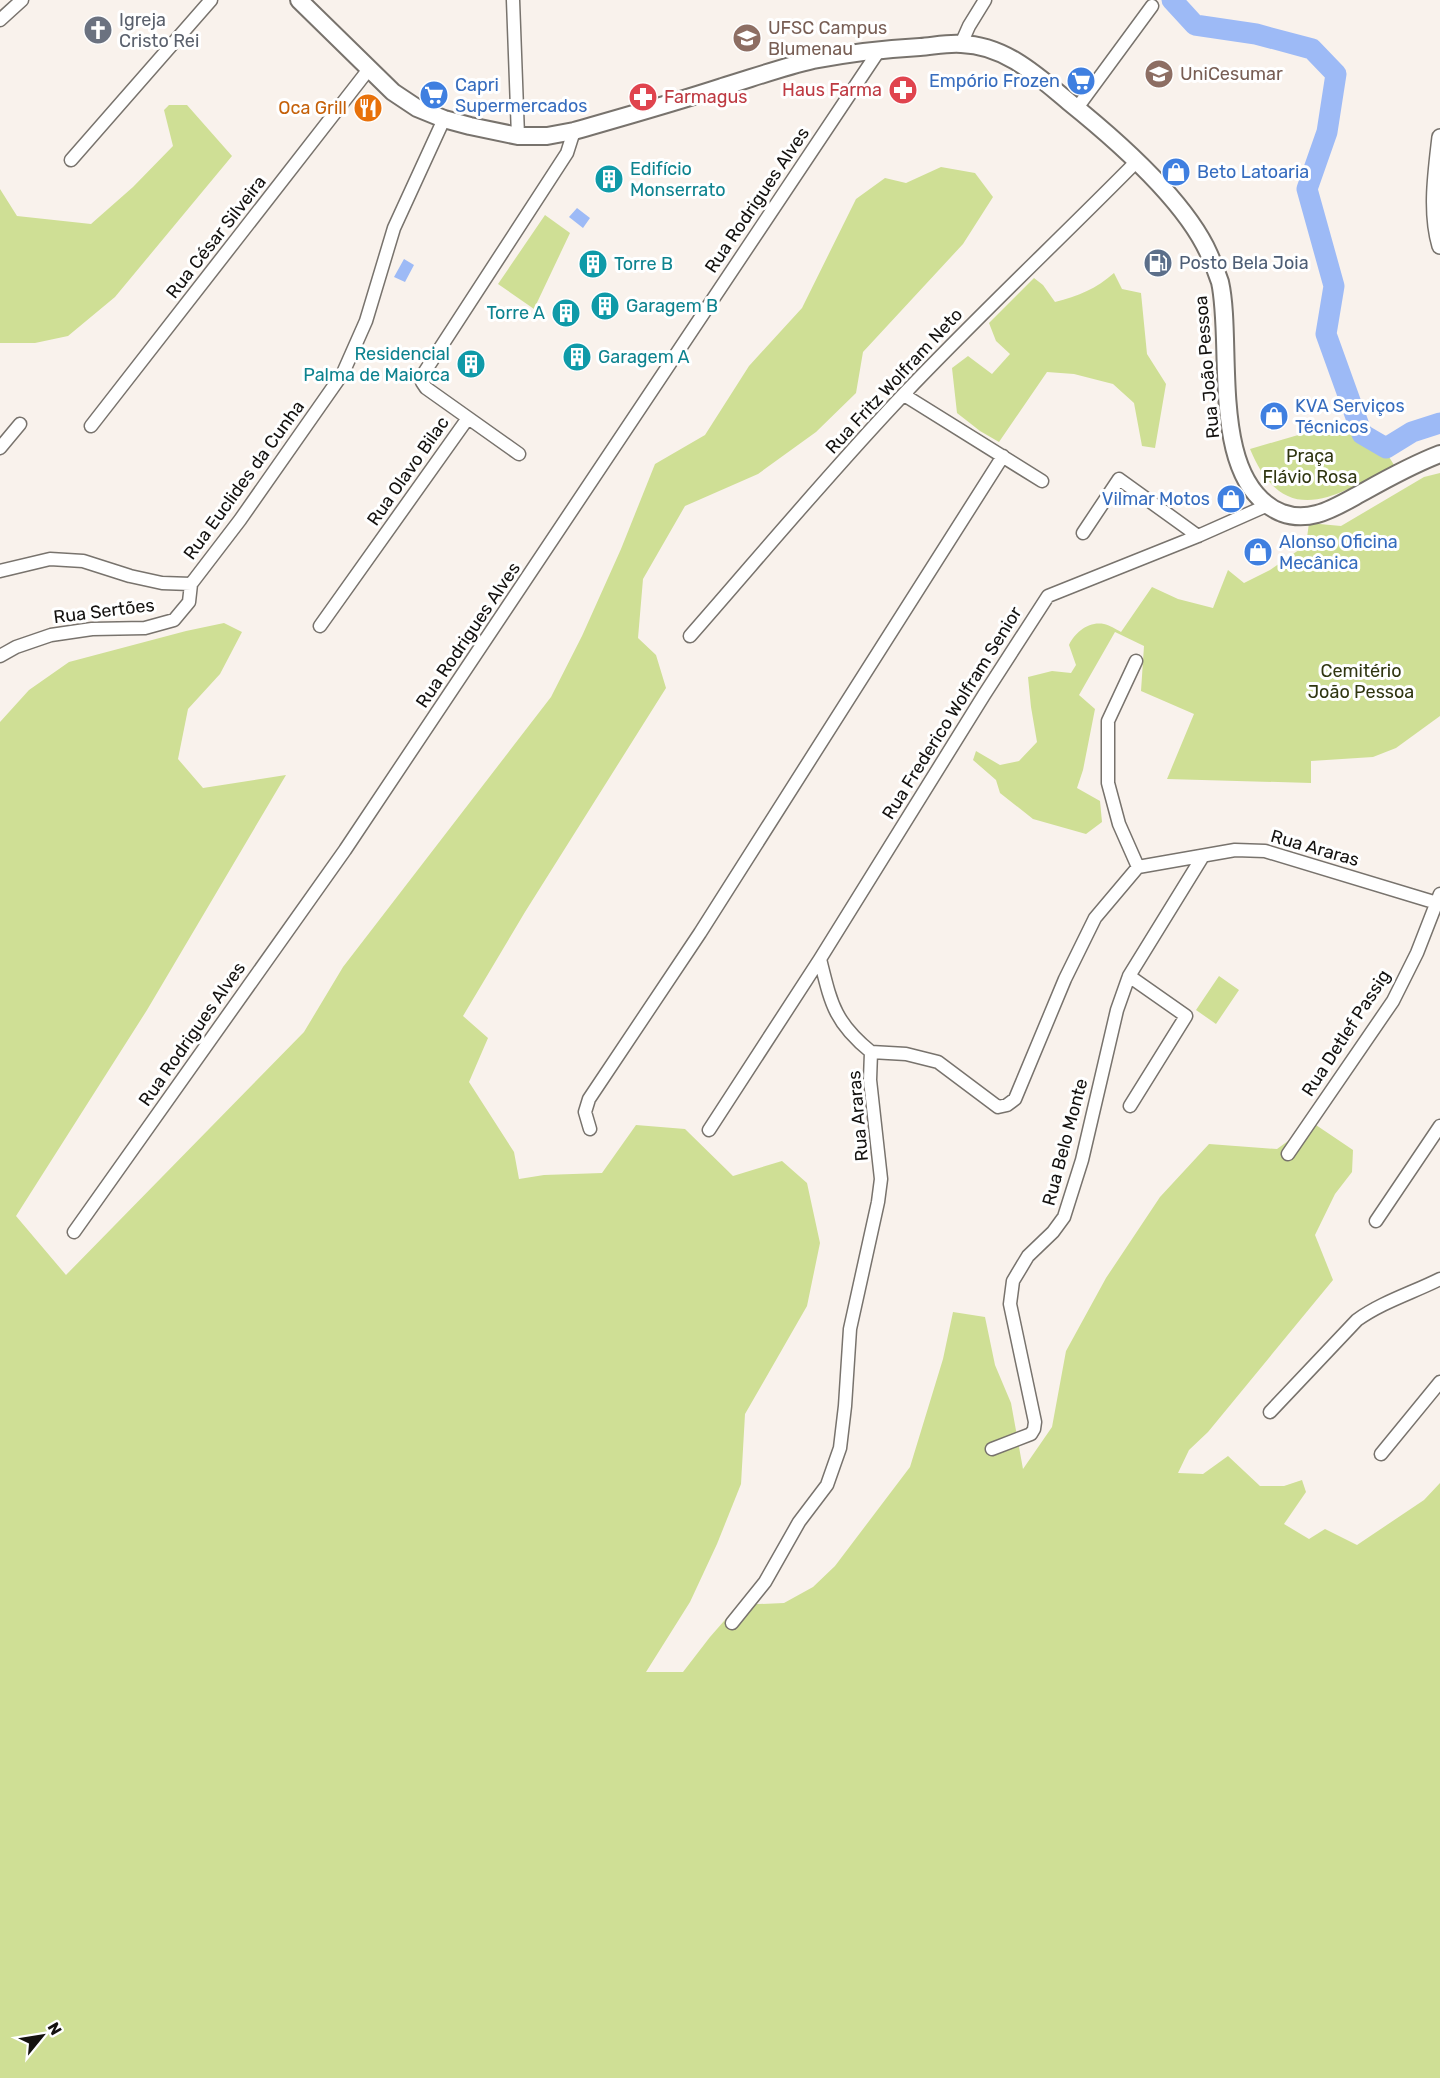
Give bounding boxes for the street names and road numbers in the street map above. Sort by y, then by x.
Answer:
street label: Rua Rodrigues Alves [700,123,814,277]
street label: Rua César Silveira [161,171,271,303]
street label: Rua João Pessoa [1190,295,1224,439]
street label: Rua Fritz Wolfram Neto [821,304,967,458]
street label: Rua Euclides da Cunha [179,396,309,564]
street label: Rua Olavo Bilac [362,412,454,530]
street label: Rua Rodrigues Alves [411,558,525,712]
street label: Rua Sertões [52,594,156,628]
street label: Rua Frederico Wolfram Senior [877,602,1027,823]
street label: Rua Araras [1268,825,1362,871]
street label: Rua Rodrigues Alves [134,958,250,1110]
street label: Rua Detlef Passig [1297,966,1395,1100]
street label: Rua Araras [843,1070,873,1162]
street label: Rua Belo Monte [1037,1076,1093,1208]

